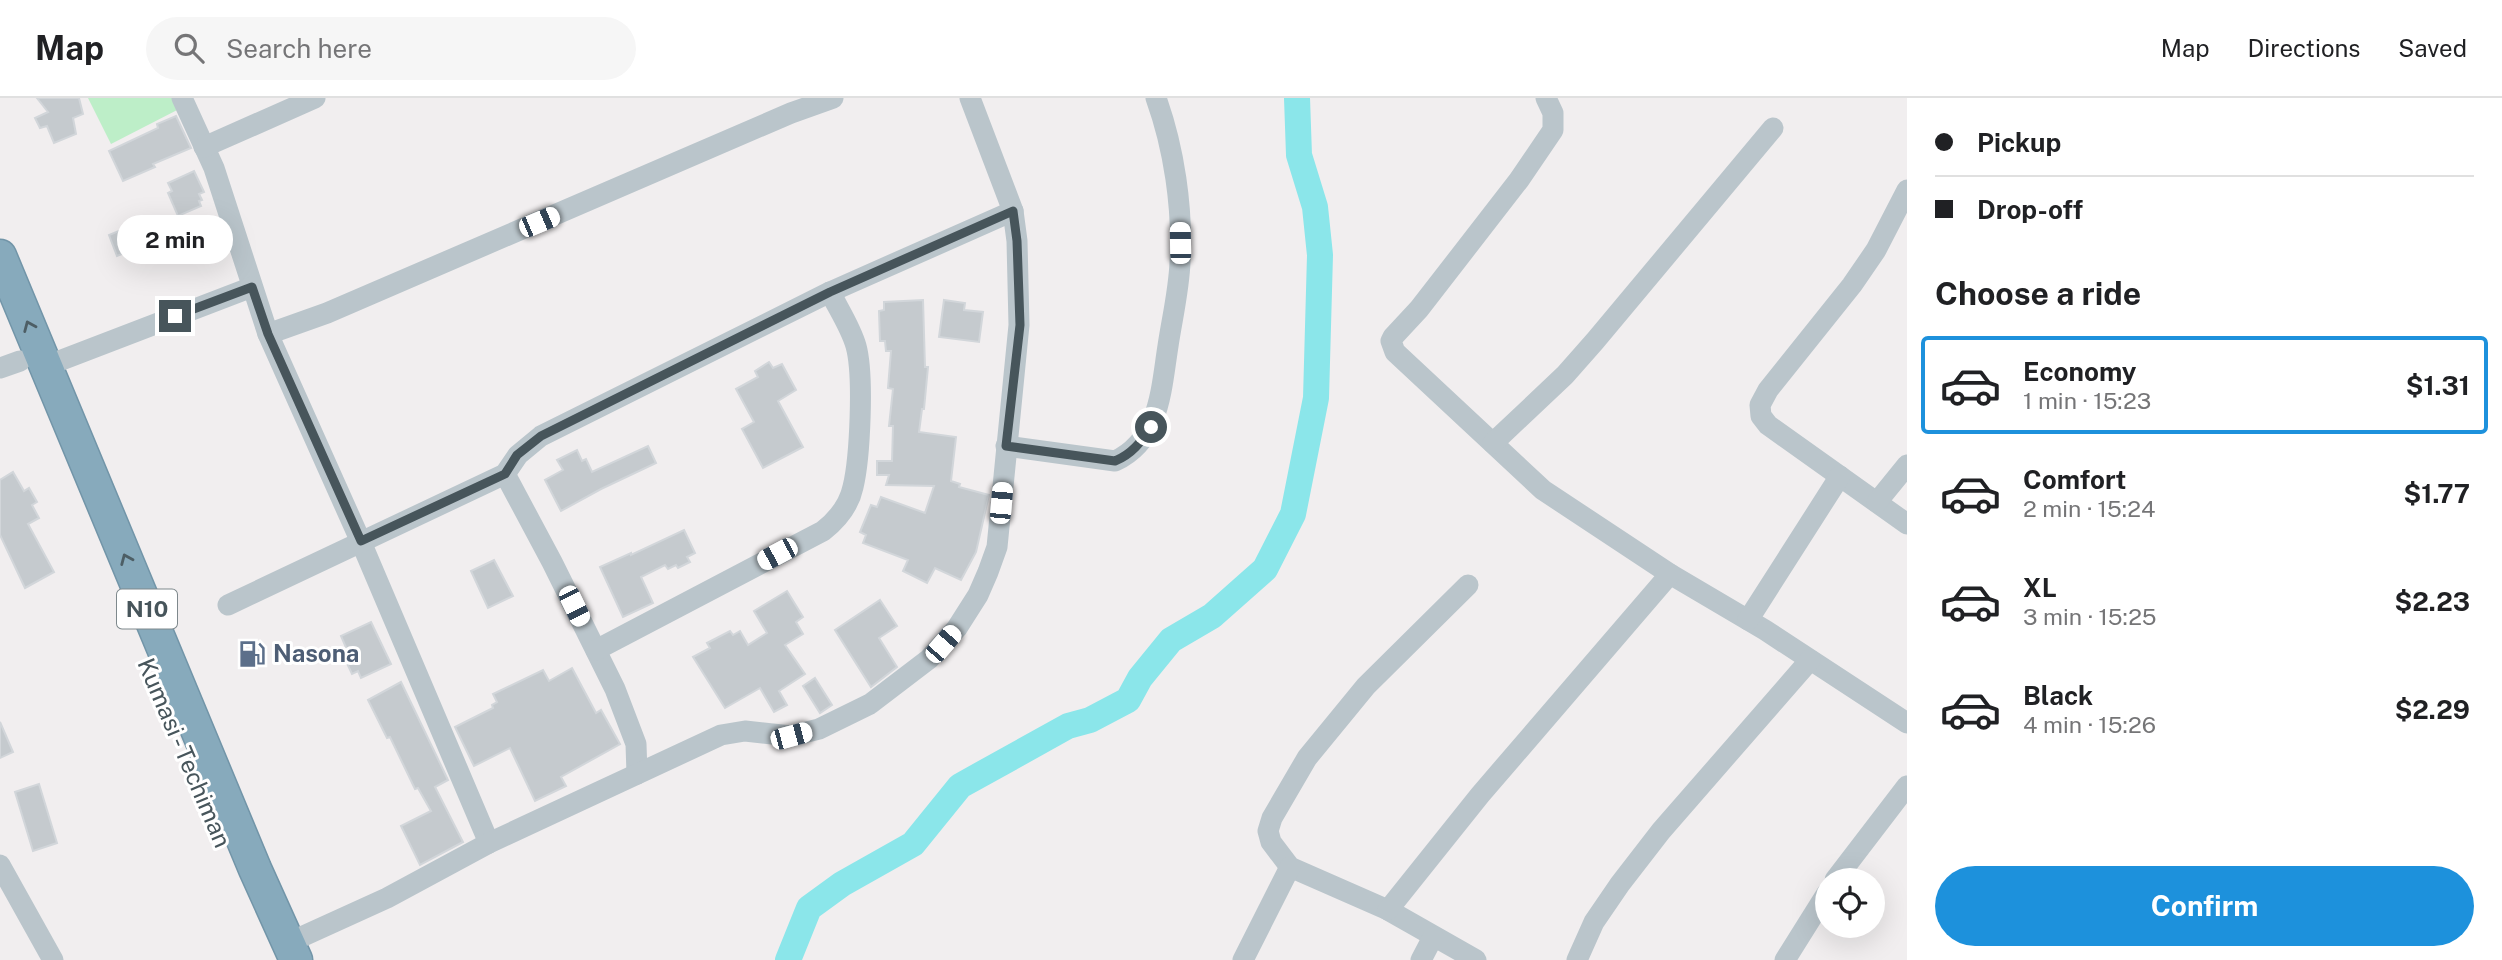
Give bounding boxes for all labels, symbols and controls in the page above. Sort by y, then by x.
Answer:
search box [146,17,636,80]
text: Map [35,29,104,67]
icon: search [170,29,208,67]
text: Search here [226,33,372,64]
text: Map [2161,34,2210,62]
text: Directions [2248,34,2360,62]
text: Saved [2398,34,2467,62]
text: Pickup [1977,127,2061,158]
text: Drop-off [1977,194,2083,225]
car [516,204,563,240]
callout: 2 min [117,214,233,264]
car [1170,222,1191,264]
text: 2 min [145,226,205,253]
text: Choose a ride [1935,275,2141,312]
route end [159,300,191,332]
one-way arrow [23,321,37,333]
icon: car [1939,354,2002,417]
text: Economy [2023,356,2136,387]
text: $1.31 [2406,370,2470,401]
text: 1 min · 15:23 [2023,387,2151,414]
route start [1135,411,1167,443]
icon: car [1939,462,2002,525]
text: Comfort [2023,464,2126,495]
text: $1.77 [2404,478,2470,509]
car [989,481,1014,525]
text: 2 min · 15:24 [2023,495,2156,522]
car [754,535,801,573]
one-way arrow [120,553,134,566]
icon: car [1939,570,2002,633]
text: XL [2023,572,2057,603]
car [556,583,593,629]
text: $2.23 [2394,586,2470,617]
road number: N10 [117,589,177,628]
text: 3 min · 15:25 [2023,603,2157,630]
car [922,621,965,667]
fuel station icon: Nasona [237,639,267,669]
place label: Nasona [273,639,359,667]
street label: Kumasi - Techiman [132,654,237,851]
icon: car [1939,678,2002,741]
text: Black [2023,680,2093,711]
text: $2.29 [2395,694,2470,725]
text: 4 min · 15:26 [2023,711,2156,738]
car [768,720,815,752]
button: Confirm [1935,866,2474,946]
map controls [1815,868,1885,938]
button: locate [1815,868,1885,938]

